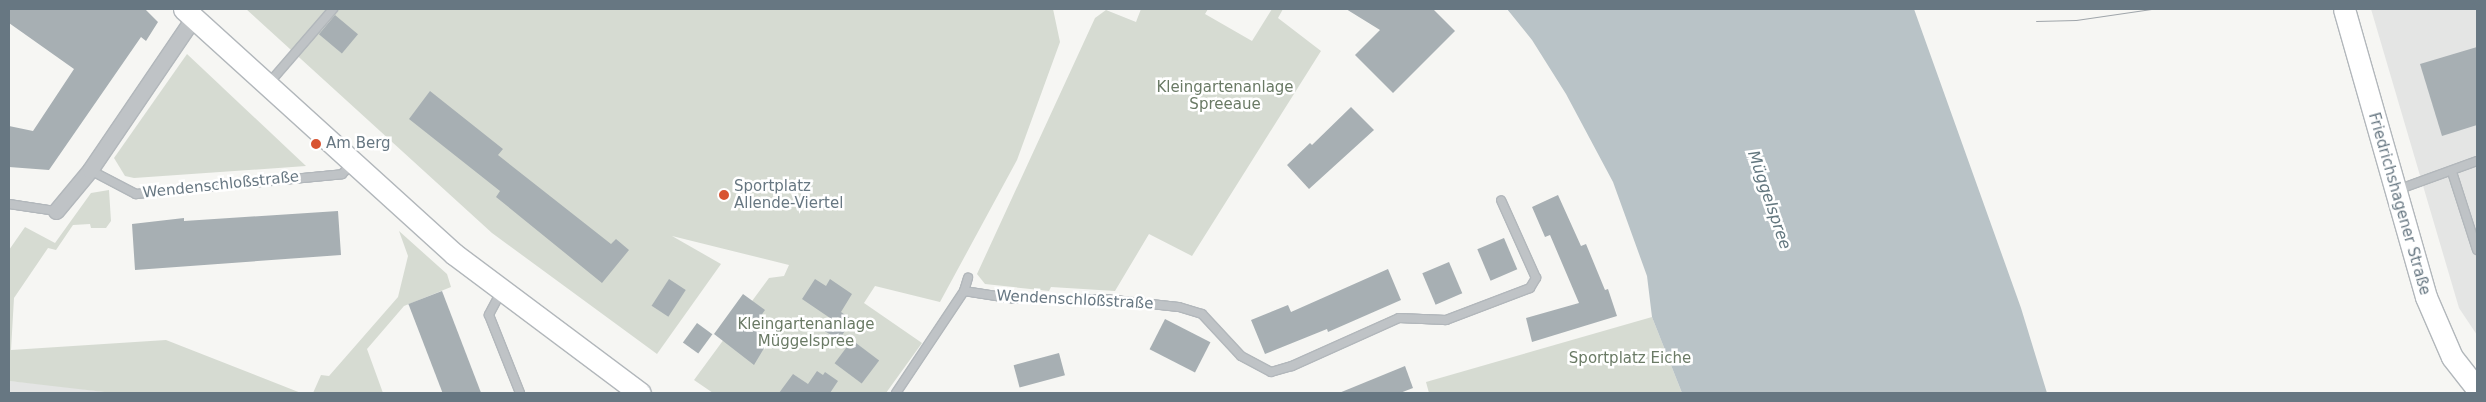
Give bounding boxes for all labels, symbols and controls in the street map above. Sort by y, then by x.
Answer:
park label: Kleingartenanlage Spreeaue [1156,78,1294,113]
street label: Friedrichshagener Straße [2364,111,2434,297]
place label: Am Berg [326,135,391,153]
marker: Am Berg [310,138,322,150]
water label: Müggelspree [1743,148,1795,252]
street label: Wendenschloßstraße [142,168,300,202]
place label: Sportplatz Allende-Viertel [734,177,843,212]
marker: Sportplatz Allende-Viertel [718,189,730,201]
street label: Wendenschloßstraße [996,287,1154,313]
park label: Kleingartenanlage Müggelspree [737,315,875,350]
park label: Sportplatz Eiche [1569,350,1691,368]

